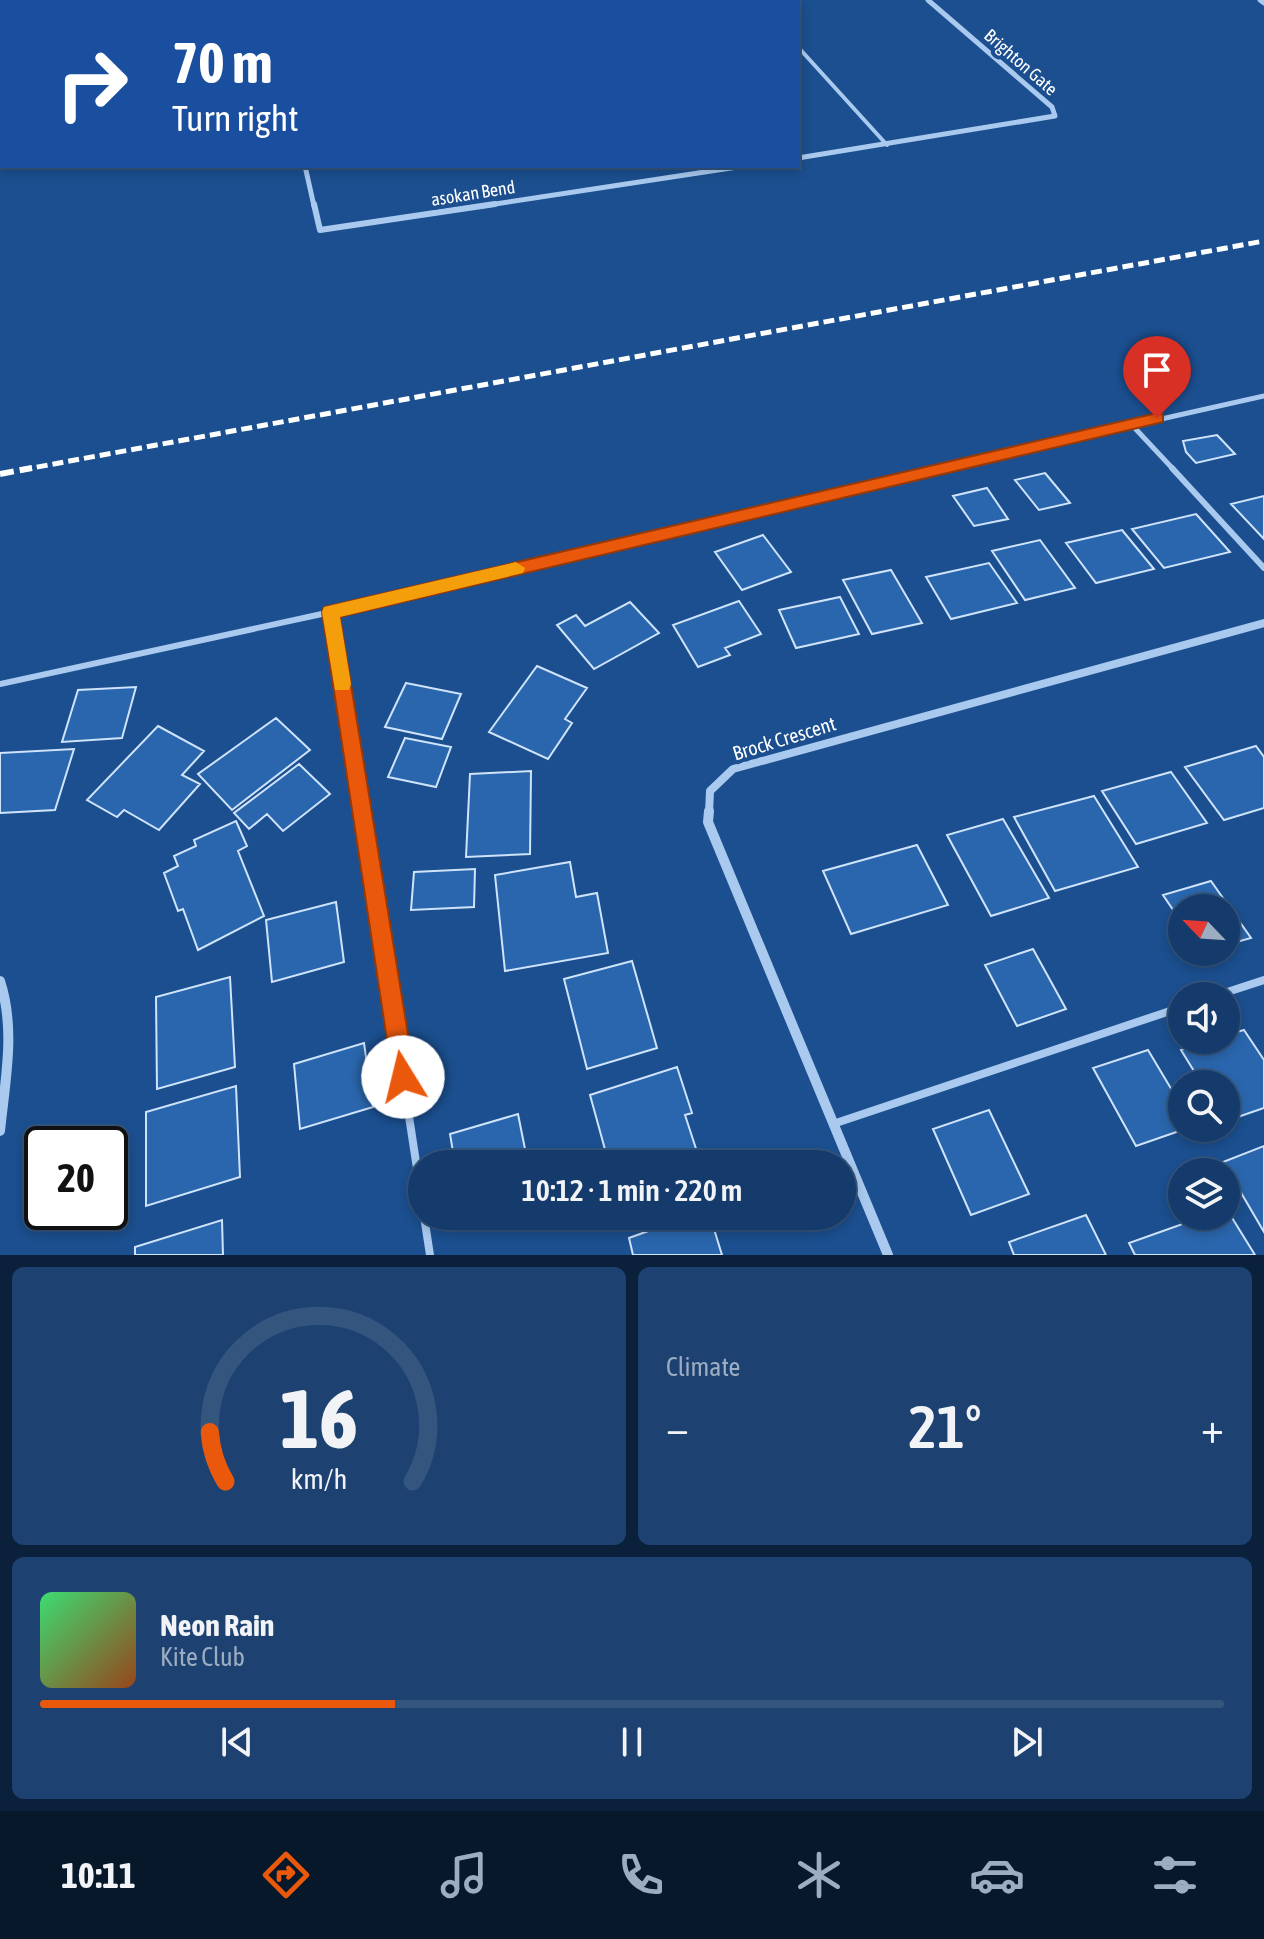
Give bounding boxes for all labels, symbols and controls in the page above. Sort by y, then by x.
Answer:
street label: Brighton Gate [980,24,1062,100]
text: 70 m [172,31,273,95]
icon: right [40,32,144,136]
text: Turn right [172,97,299,139]
street label: asokan Bend [430,176,516,210]
pin [1123,336,1191,418]
icon: arrive [1135,348,1179,392]
street label: Brock Crescent [730,711,839,765]
north arrow [1168,894,1240,966]
map controls [1168,894,1240,1230]
button: sound [1168,982,1240,1054]
position arrow [361,1035,445,1119]
button: search [1168,1070,1240,1142]
speed limit sign: 20 [24,1126,128,1230]
button: layers [1168,1158,1240,1230]
text: 10:12 · 1 min · 220 m [522,1173,742,1207]
text: Climate [666,1352,740,1382]
text: 16 [280,1370,358,1466]
text: 21° [909,1392,981,1461]
text: − [666,1402,689,1452]
text: + [1201,1402,1224,1452]
text: km/h [291,1462,347,1495]
text: Neon Rain [160,1608,274,1642]
text: Kite Club [160,1642,245,1672]
icon: previous [215,1720,259,1764]
icon: pause [610,1720,654,1764]
icon: next [1005,1720,1049,1764]
icon: directions [258,1847,314,1903]
icon: music [436,1847,492,1903]
icon: phone [613,1847,669,1903]
icon: climate [791,1847,847,1903]
icon: car [969,1847,1025,1903]
icon: filters [1147,1847,1203,1903]
text: 10:11 [61,1854,136,1896]

